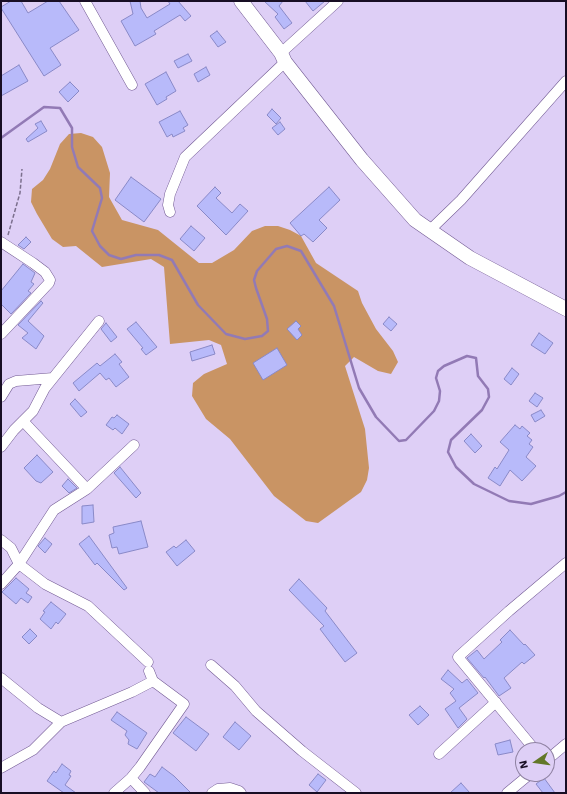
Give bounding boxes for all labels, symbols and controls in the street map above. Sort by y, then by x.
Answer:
north arrow [515,742,555,782]
text: N [517,759,531,770]

